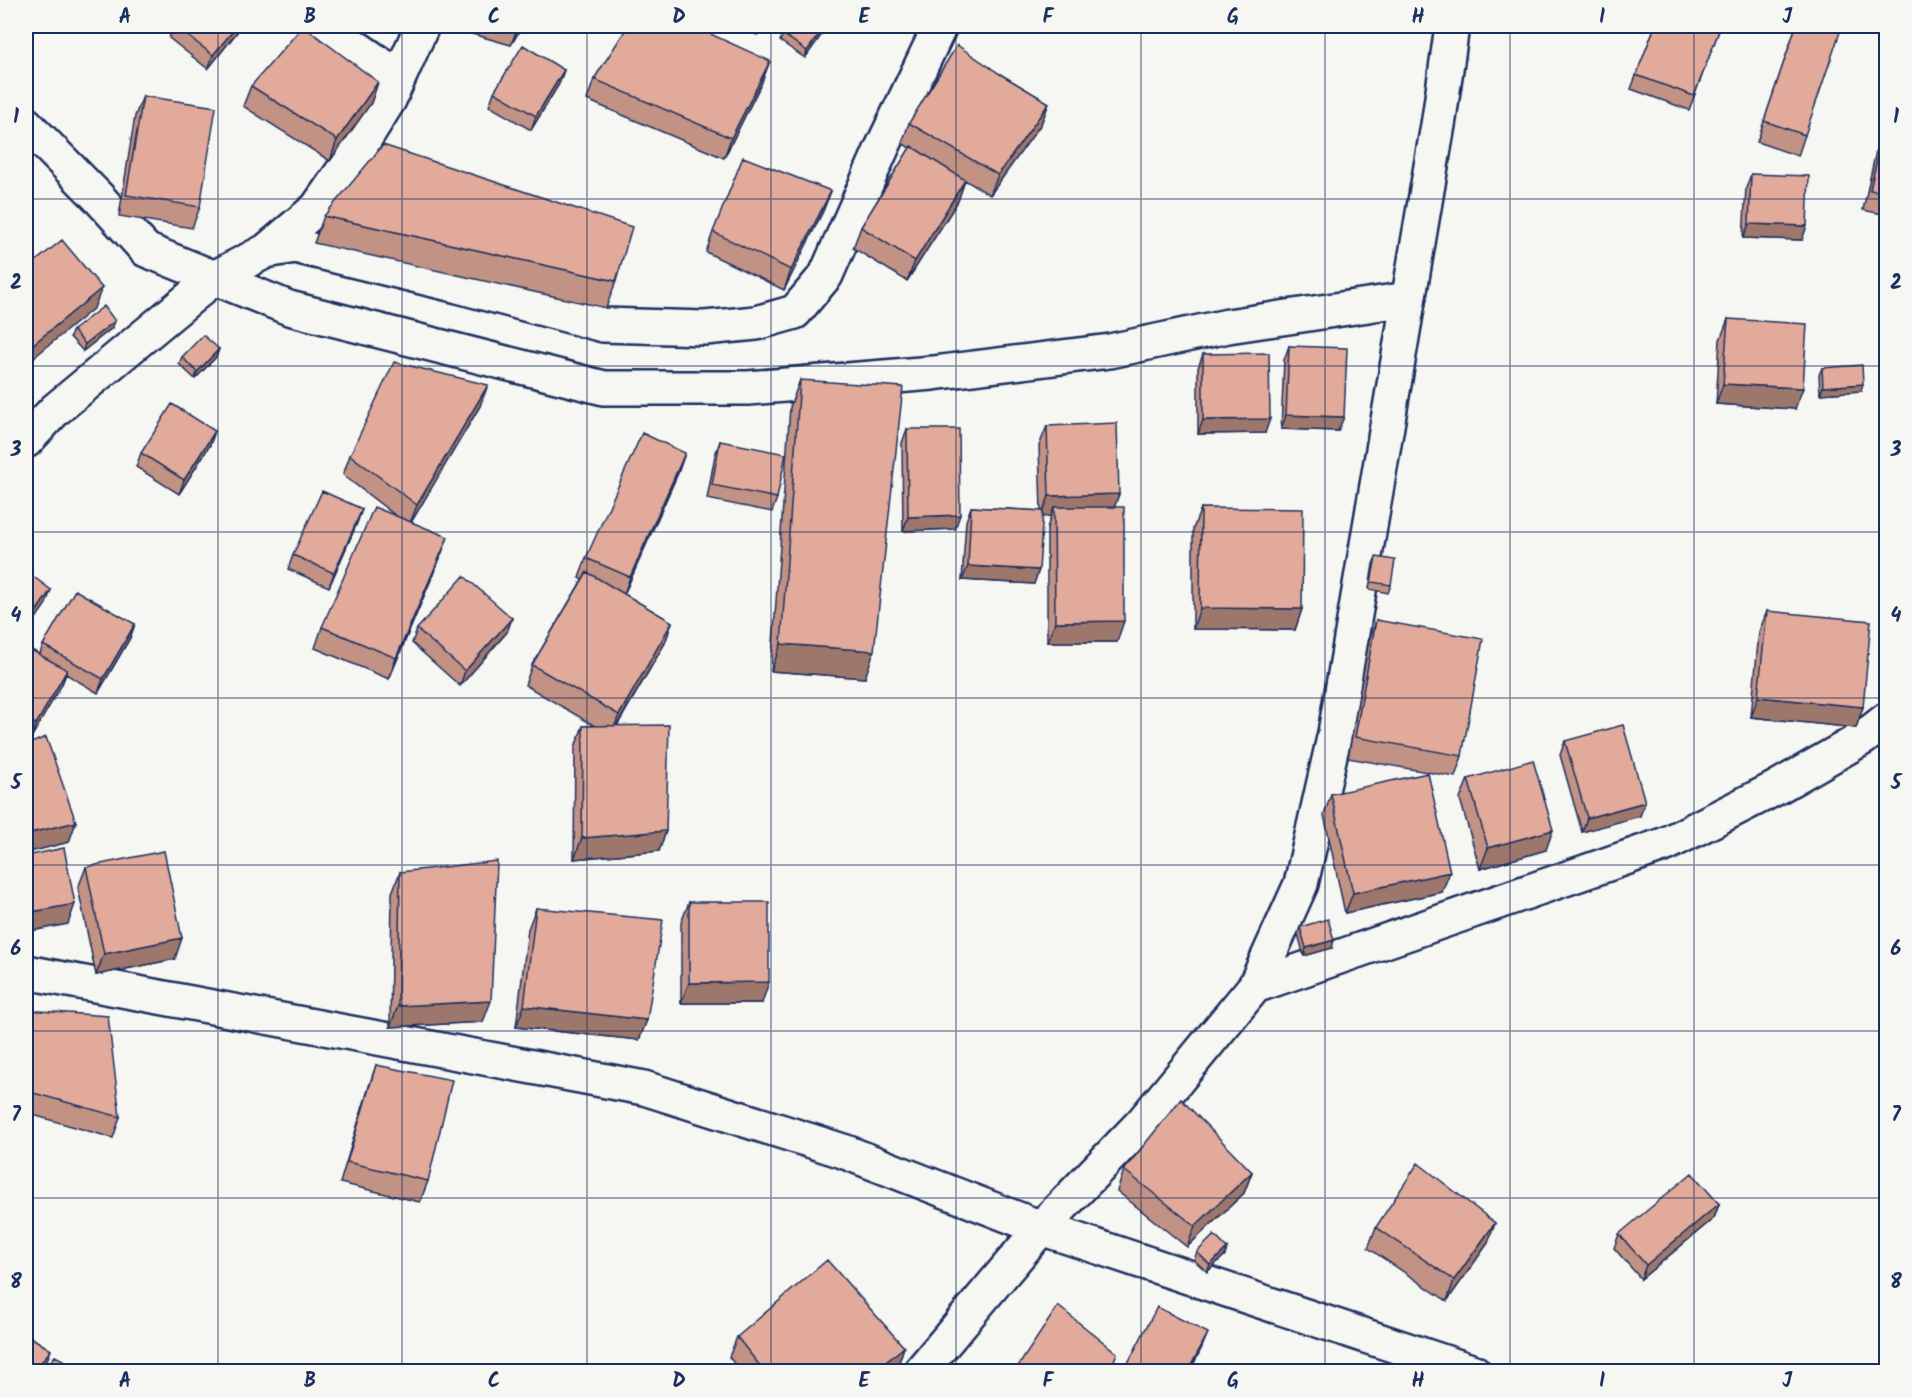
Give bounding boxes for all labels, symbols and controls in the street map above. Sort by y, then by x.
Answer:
text: A [119,2,131,34]
text: B [304,2,316,34]
text: C [488,2,500,34]
text: D [672,2,686,34]
text: E [858,2,870,34]
text: F [1043,2,1055,34]
text: G [1227,2,1239,34]
text: H [1411,2,1425,34]
text: I [1599,2,1605,34]
text: J [1782,2,1793,34]
text: 1 [13,102,19,134]
text: 1 [1893,102,1899,134]
text: 2 [10,268,22,300]
text: 2 [1890,268,1902,300]
text: 3 [10,435,22,467]
text: 3 [1890,435,1902,467]
text: 4 [11,601,22,633]
text: 4 [1891,601,1902,633]
text: 5 [10,768,23,800]
text: 5 [1890,768,1903,800]
text: 6 [11,934,22,966]
text: 6 [1891,934,1902,966]
text: 7 [11,1100,21,1132]
text: 7 [1891,1100,1901,1132]
text: 8 [10,1267,22,1299]
text: 8 [1890,1267,1902,1299]
text: A [119,1366,131,1397]
text: B [304,1366,316,1397]
text: C [488,1366,500,1397]
text: D [672,1366,686,1397]
text: E [858,1366,870,1397]
text: F [1043,1366,1055,1397]
text: G [1227,1366,1239,1397]
text: H [1411,1366,1425,1397]
text: I [1599,1366,1605,1397]
text: J [1782,1366,1793,1397]

